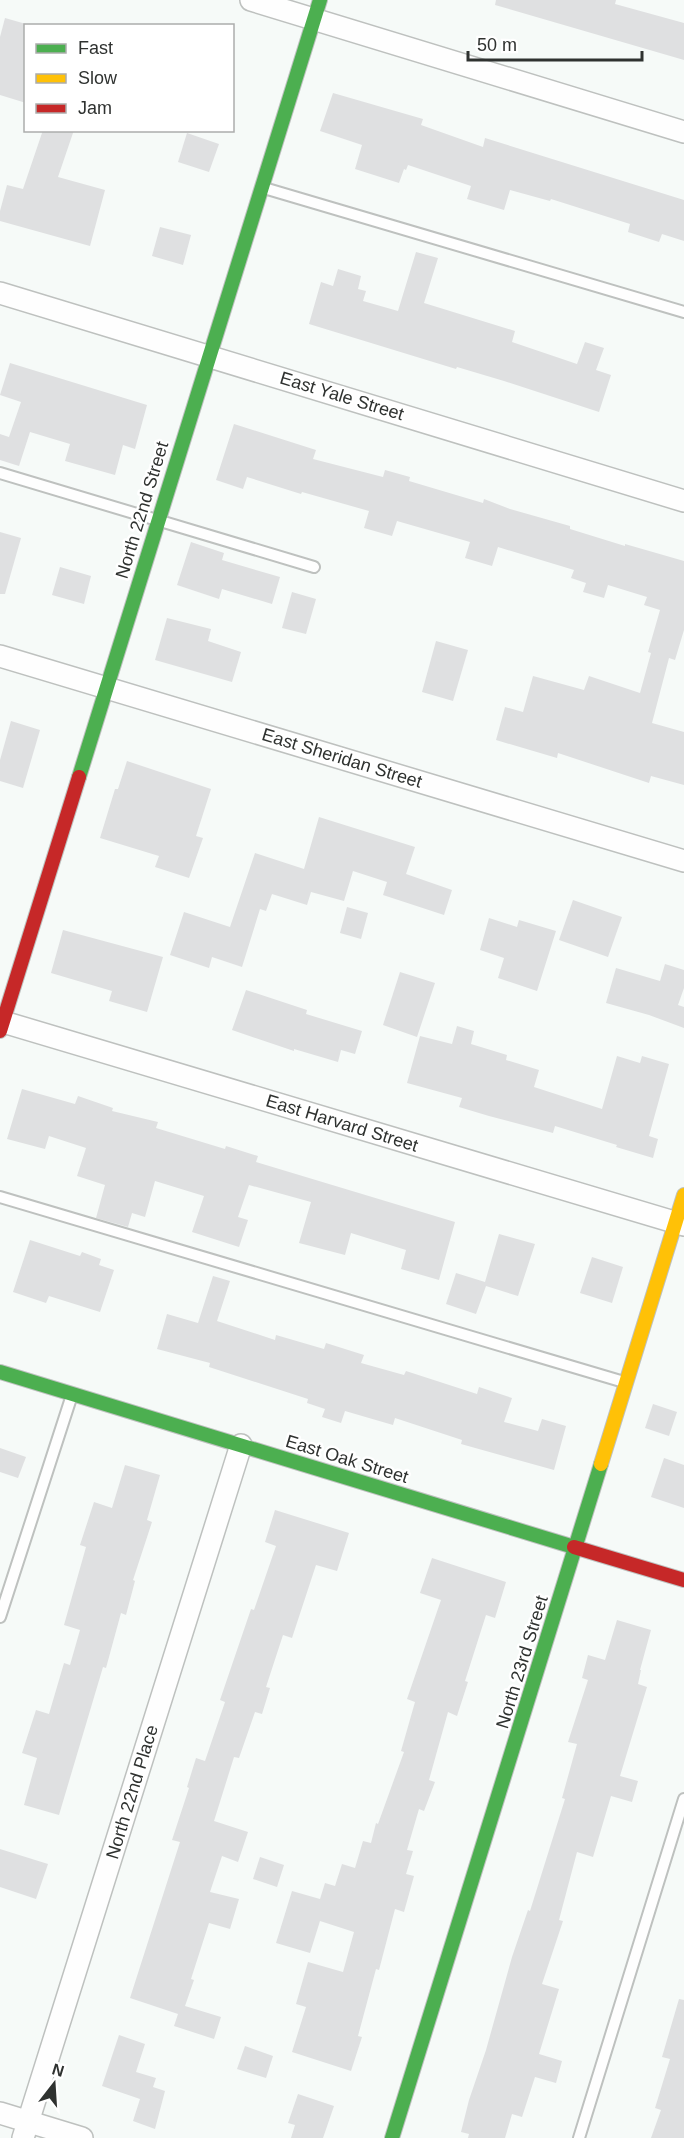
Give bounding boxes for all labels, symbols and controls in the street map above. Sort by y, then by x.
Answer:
legend [24,24,234,132]
scale bar [468,24,642,62]
text: 50 m [477,35,517,55]
text: Fast [78,38,113,58]
text: Slow [78,68,118,88]
text: Jam [78,98,112,118]
street label: East Yale Street [278,368,406,424]
street label: North 22nd Street [112,439,172,581]
street label: East Sheridan Street [260,724,424,792]
street label: East Harvard Street [263,1090,421,1156]
street label: East Oak Street [283,1431,411,1487]
street label: North 23rd Street [492,1593,552,1731]
street label: North 22nd Place [102,1723,162,1861]
north arrow [24,2054,84,2114]
text: N [50,2060,66,2080]

